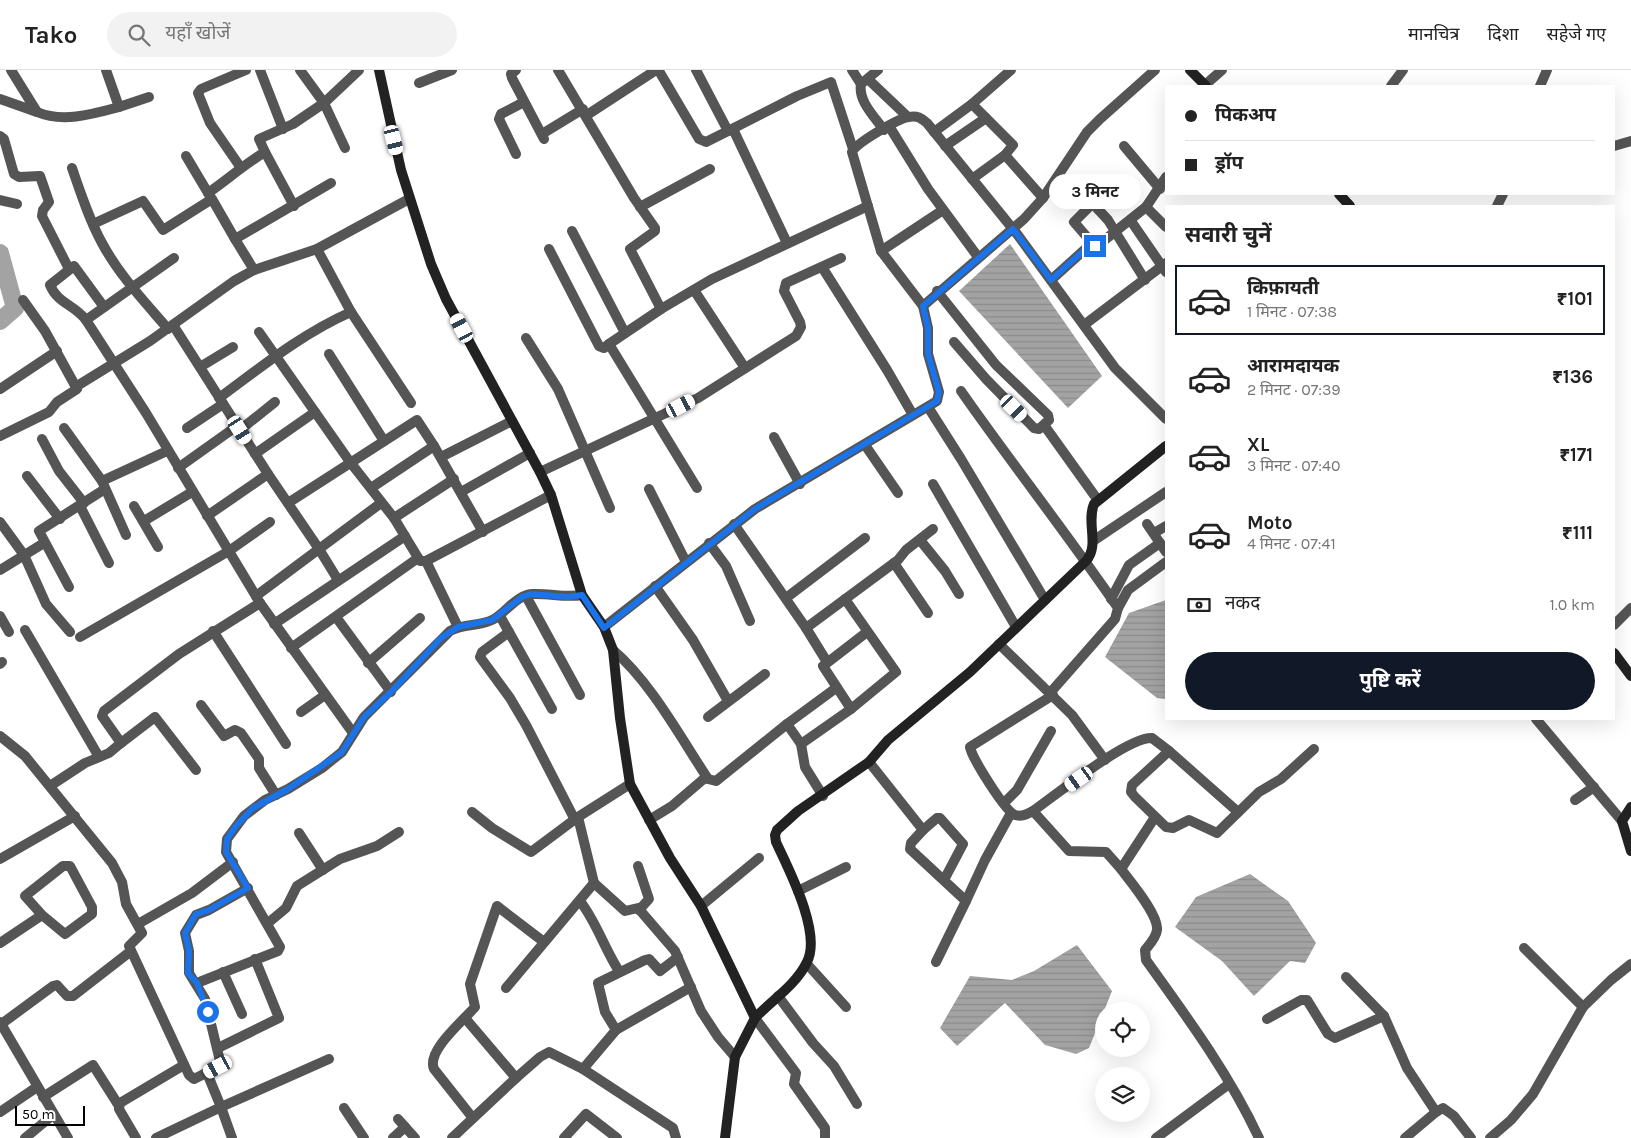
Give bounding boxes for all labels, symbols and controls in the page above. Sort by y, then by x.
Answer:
search box [107,12,457,57]
text: Tako [25,21,77,49]
icon: search [125,21,153,49]
text: यहाँ खोजें [165,22,230,44]
text: मानचित्र [1408,23,1459,45]
text: दिशा [1487,23,1519,45]
text: सहेजे गए [1547,23,1606,45]
text: पिकअप [1215,104,1276,126]
car [383,124,404,156]
text: ड्रॉप [1215,152,1243,174]
callout: 3 मिनट [1049,174,1141,208]
text: 3 मिनट [1071,182,1119,201]
text: सवारी चुनें [1185,222,1272,248]
route end [1084,235,1106,257]
text: किफ़ायती [1247,277,1319,299]
icon: car [1187,278,1232,323]
text: ₹101 [1557,288,1593,310]
text: 1 मिनट · 07:38 [1247,302,1337,321]
car [448,311,475,345]
text: आरामदायक [1247,355,1339,377]
icon: car [1187,356,1232,401]
text: ₹136 [1552,366,1593,388]
text: 2 मिनट · 07:39 [1247,380,1341,399]
car [998,392,1029,424]
car [664,393,697,419]
car [225,413,254,447]
icon: car [1187,434,1232,479]
text: XL [1247,434,1269,456]
text: ₹171 [1559,444,1593,466]
text: 3 मिनट · 07:40 [1247,456,1341,475]
icon: car [1187,512,1232,557]
text: Moto [1247,512,1293,534]
text: ₹111 [1562,522,1593,544]
text: 4 मिनट · 07:41 [1247,534,1336,553]
icon: cash [1185,591,1213,619]
text: नकद [1225,592,1260,614]
text: 1.0 km [1550,595,1595,614]
button: पुष्टि करें [1185,652,1595,710]
car [1062,764,1095,794]
route start [197,1001,219,1023]
map controls [1095,1002,1150,1122]
button: locate [1095,1002,1150,1057]
car [201,1053,234,1081]
button: layers [1095,1067,1150,1122]
scale bar [15,1103,85,1126]
text: 50 m [22,1106,55,1123]

